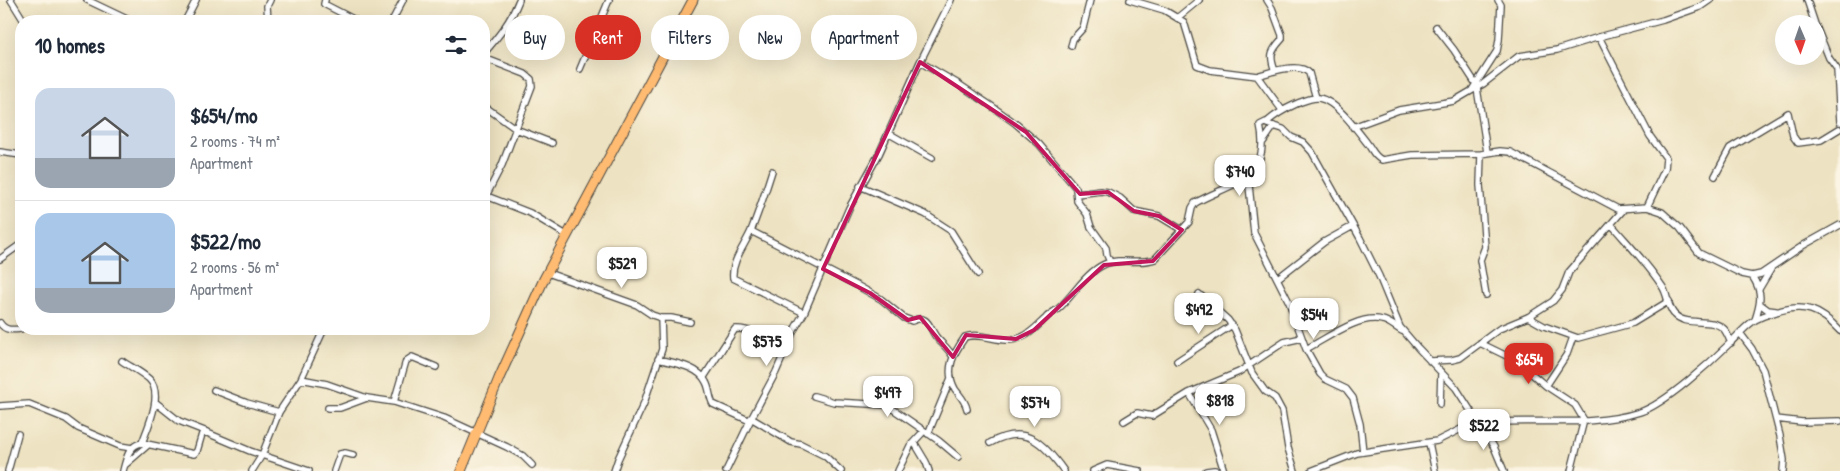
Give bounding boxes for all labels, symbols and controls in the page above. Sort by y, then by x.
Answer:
chip: Buy [505,15,565,60]
chip: Rent [575,15,641,60]
chip: Filters [651,15,729,60]
chip: New [739,15,801,60]
chip: Apartment [811,15,917,60]
north arrow [1775,15,1825,65]
map controls [1775,15,1825,65]
text: 10 homes [35,31,105,60]
icon: filters [442,31,470,59]
text: $654/mo [190,101,257,130]
icon: home [75,108,135,168]
text: 2 rooms · 74 m² [190,130,280,152]
text: Apartment [190,152,253,174]
pin: $740 [1210,154,1270,197]
text: $740 [1225,160,1255,182]
text: $522/mo [190,227,261,256]
icon: home [75,233,135,293]
pin: $529 [592,246,652,289]
text: $529 [608,252,636,274]
text: 2 rooms · 56 m² [190,256,279,278]
text: Apartment [190,278,253,300]
pin: $492 [1169,292,1229,335]
text: $492 [1185,298,1213,320]
pin: $544 [1284,298,1344,340]
text: $544 [1301,303,1327,325]
pin: $575 [737,324,797,367]
text: $575 [752,330,782,352]
pin: $654 [1499,342,1559,385]
text: $654 [1515,348,1543,370]
pin: $497 [858,376,918,418]
text: $497 [874,381,902,403]
pin: $818 [1190,384,1250,426]
pin: $574 [1005,386,1065,428]
text: $818 [1206,389,1234,411]
text: $574 [1021,391,1049,413]
pin: $522 [1454,408,1514,451]
text: $522 [1469,414,1499,436]

